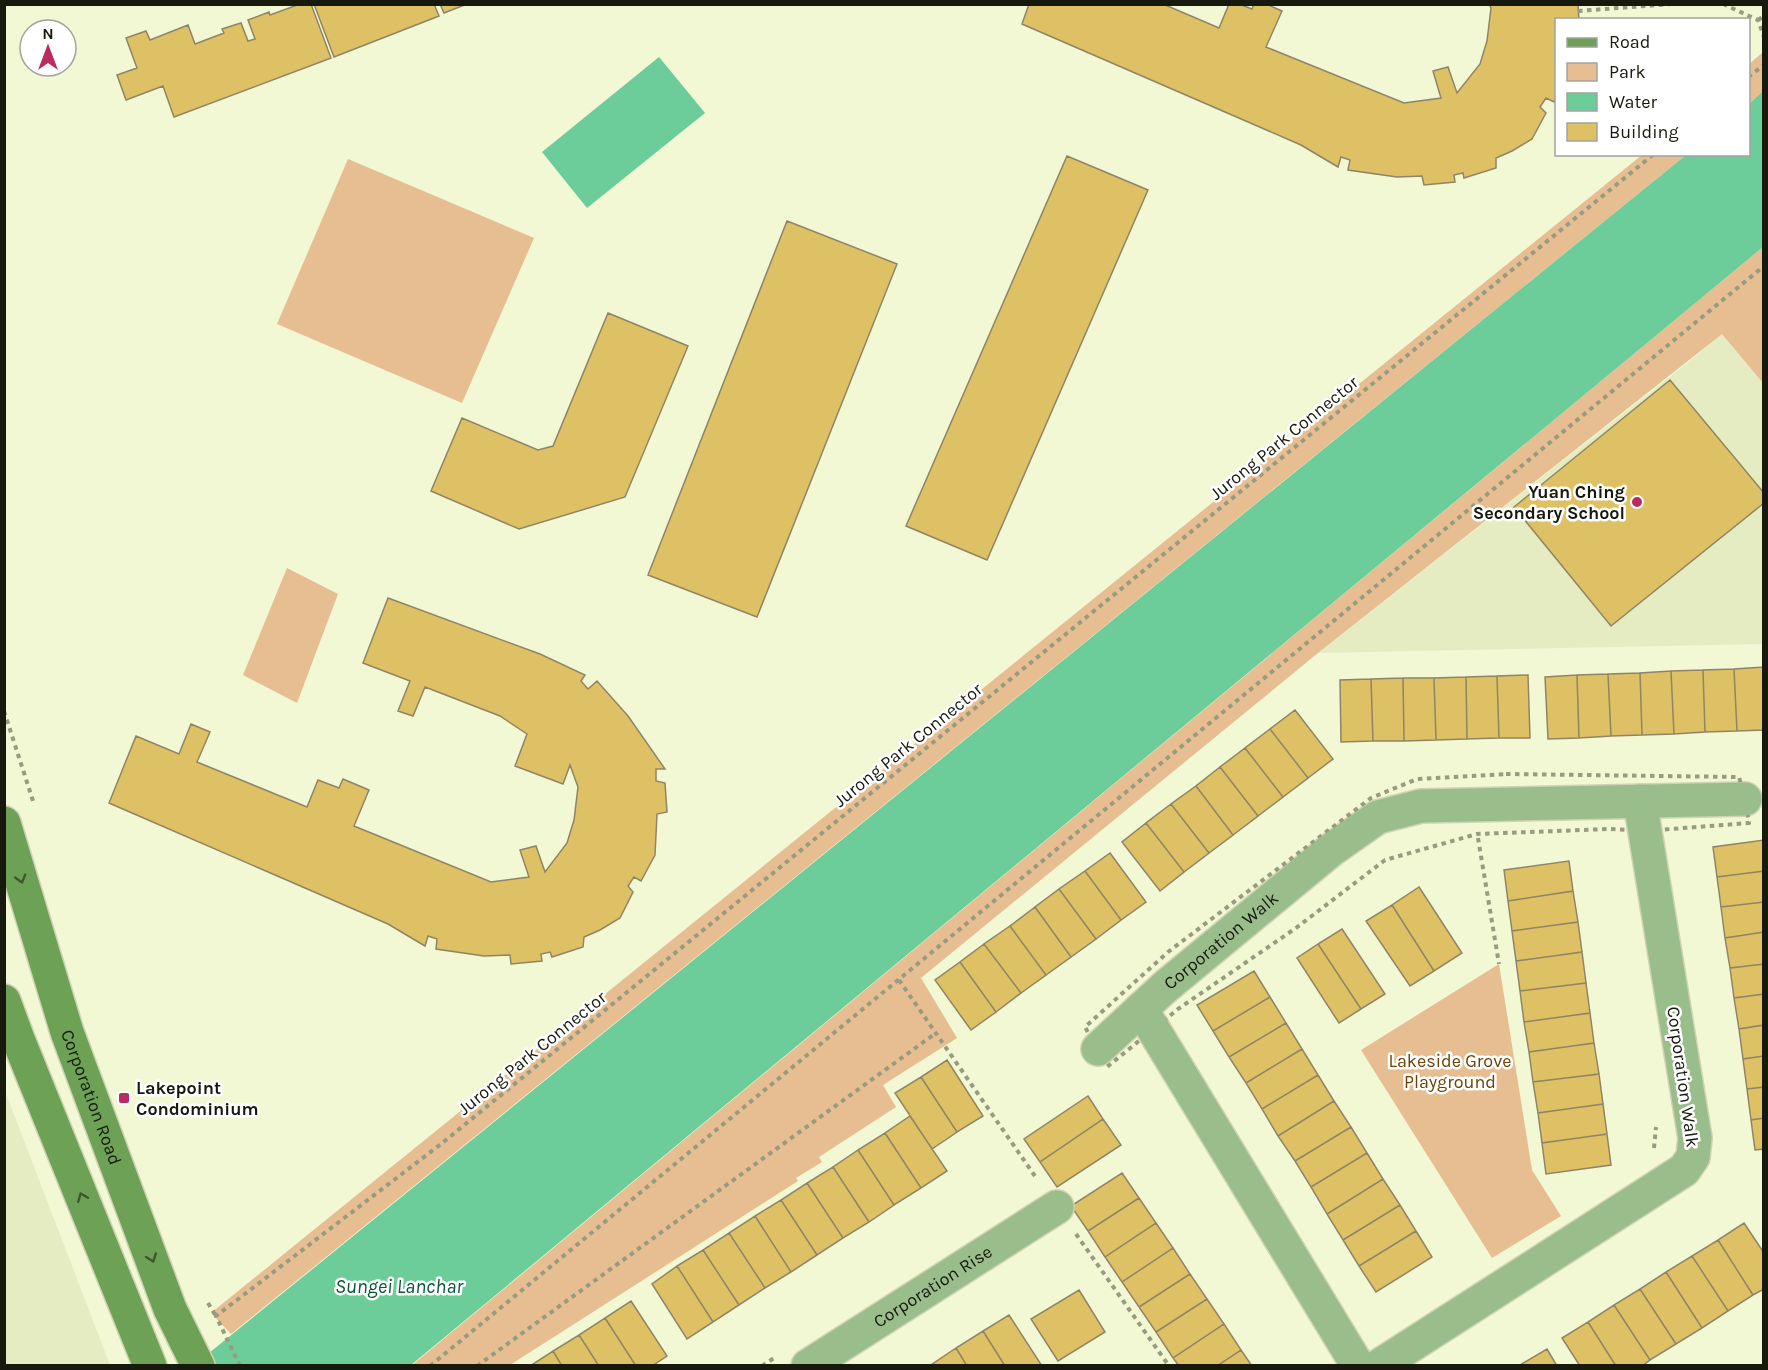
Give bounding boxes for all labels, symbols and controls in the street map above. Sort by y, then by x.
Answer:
north arrow [18,18,78,78]
legend [1555,18,1750,156]
text: N [42,24,54,43]
text: Road [1609,31,1650,53]
text: Park [1609,61,1646,83]
text: Water [1609,91,1657,113]
text: Building [1609,121,1679,143]
street label: Jurong Park Connector [1205,371,1363,505]
place label: Yuan Ching Secondary School [1473,481,1626,524]
marker: Yuan Ching Secondary School [1630,495,1644,509]
street label: Jurong Park Connector [829,678,987,812]
one-way arrow [14,873,26,884]
street label: Corporation Walk [1159,887,1283,994]
street label: Jurong Park Connector [453,986,611,1120]
street label: Corporation Walk [1662,1005,1704,1149]
street label: Corporation Road [56,1027,126,1168]
park label: Lakeside Grove Playground [1389,1050,1511,1093]
place label: Lakepoint Condominium [136,1077,259,1120]
marker: Lakepoint Condominium [117,1091,131,1105]
one-way arrow [76,1192,89,1203]
street label: Corporation Rise [869,1240,996,1332]
one-way arrow [144,1252,157,1263]
water label: Sungei Lanchar [335,1275,464,1298]

